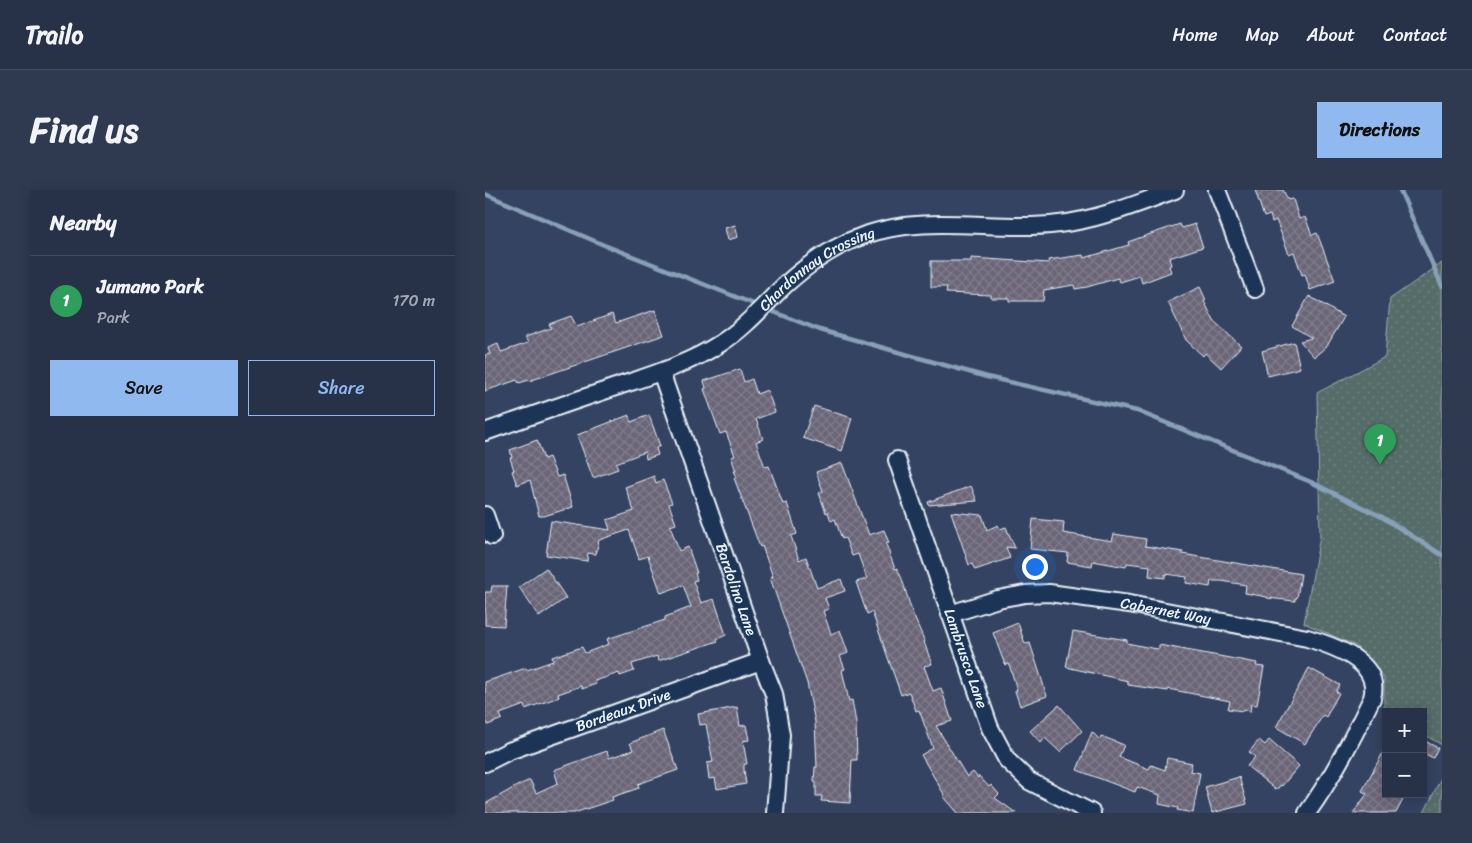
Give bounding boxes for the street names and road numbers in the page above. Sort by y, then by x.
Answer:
street label: Chardonnay Crossing [752,219,879,318]
street label: Bardolino Lane [708,539,764,639]
street label: Cabernet Way [1119,590,1214,632]
street label: Lambrusco Lane [936,605,995,712]
street label: Bordeaux Drive [572,681,674,739]

